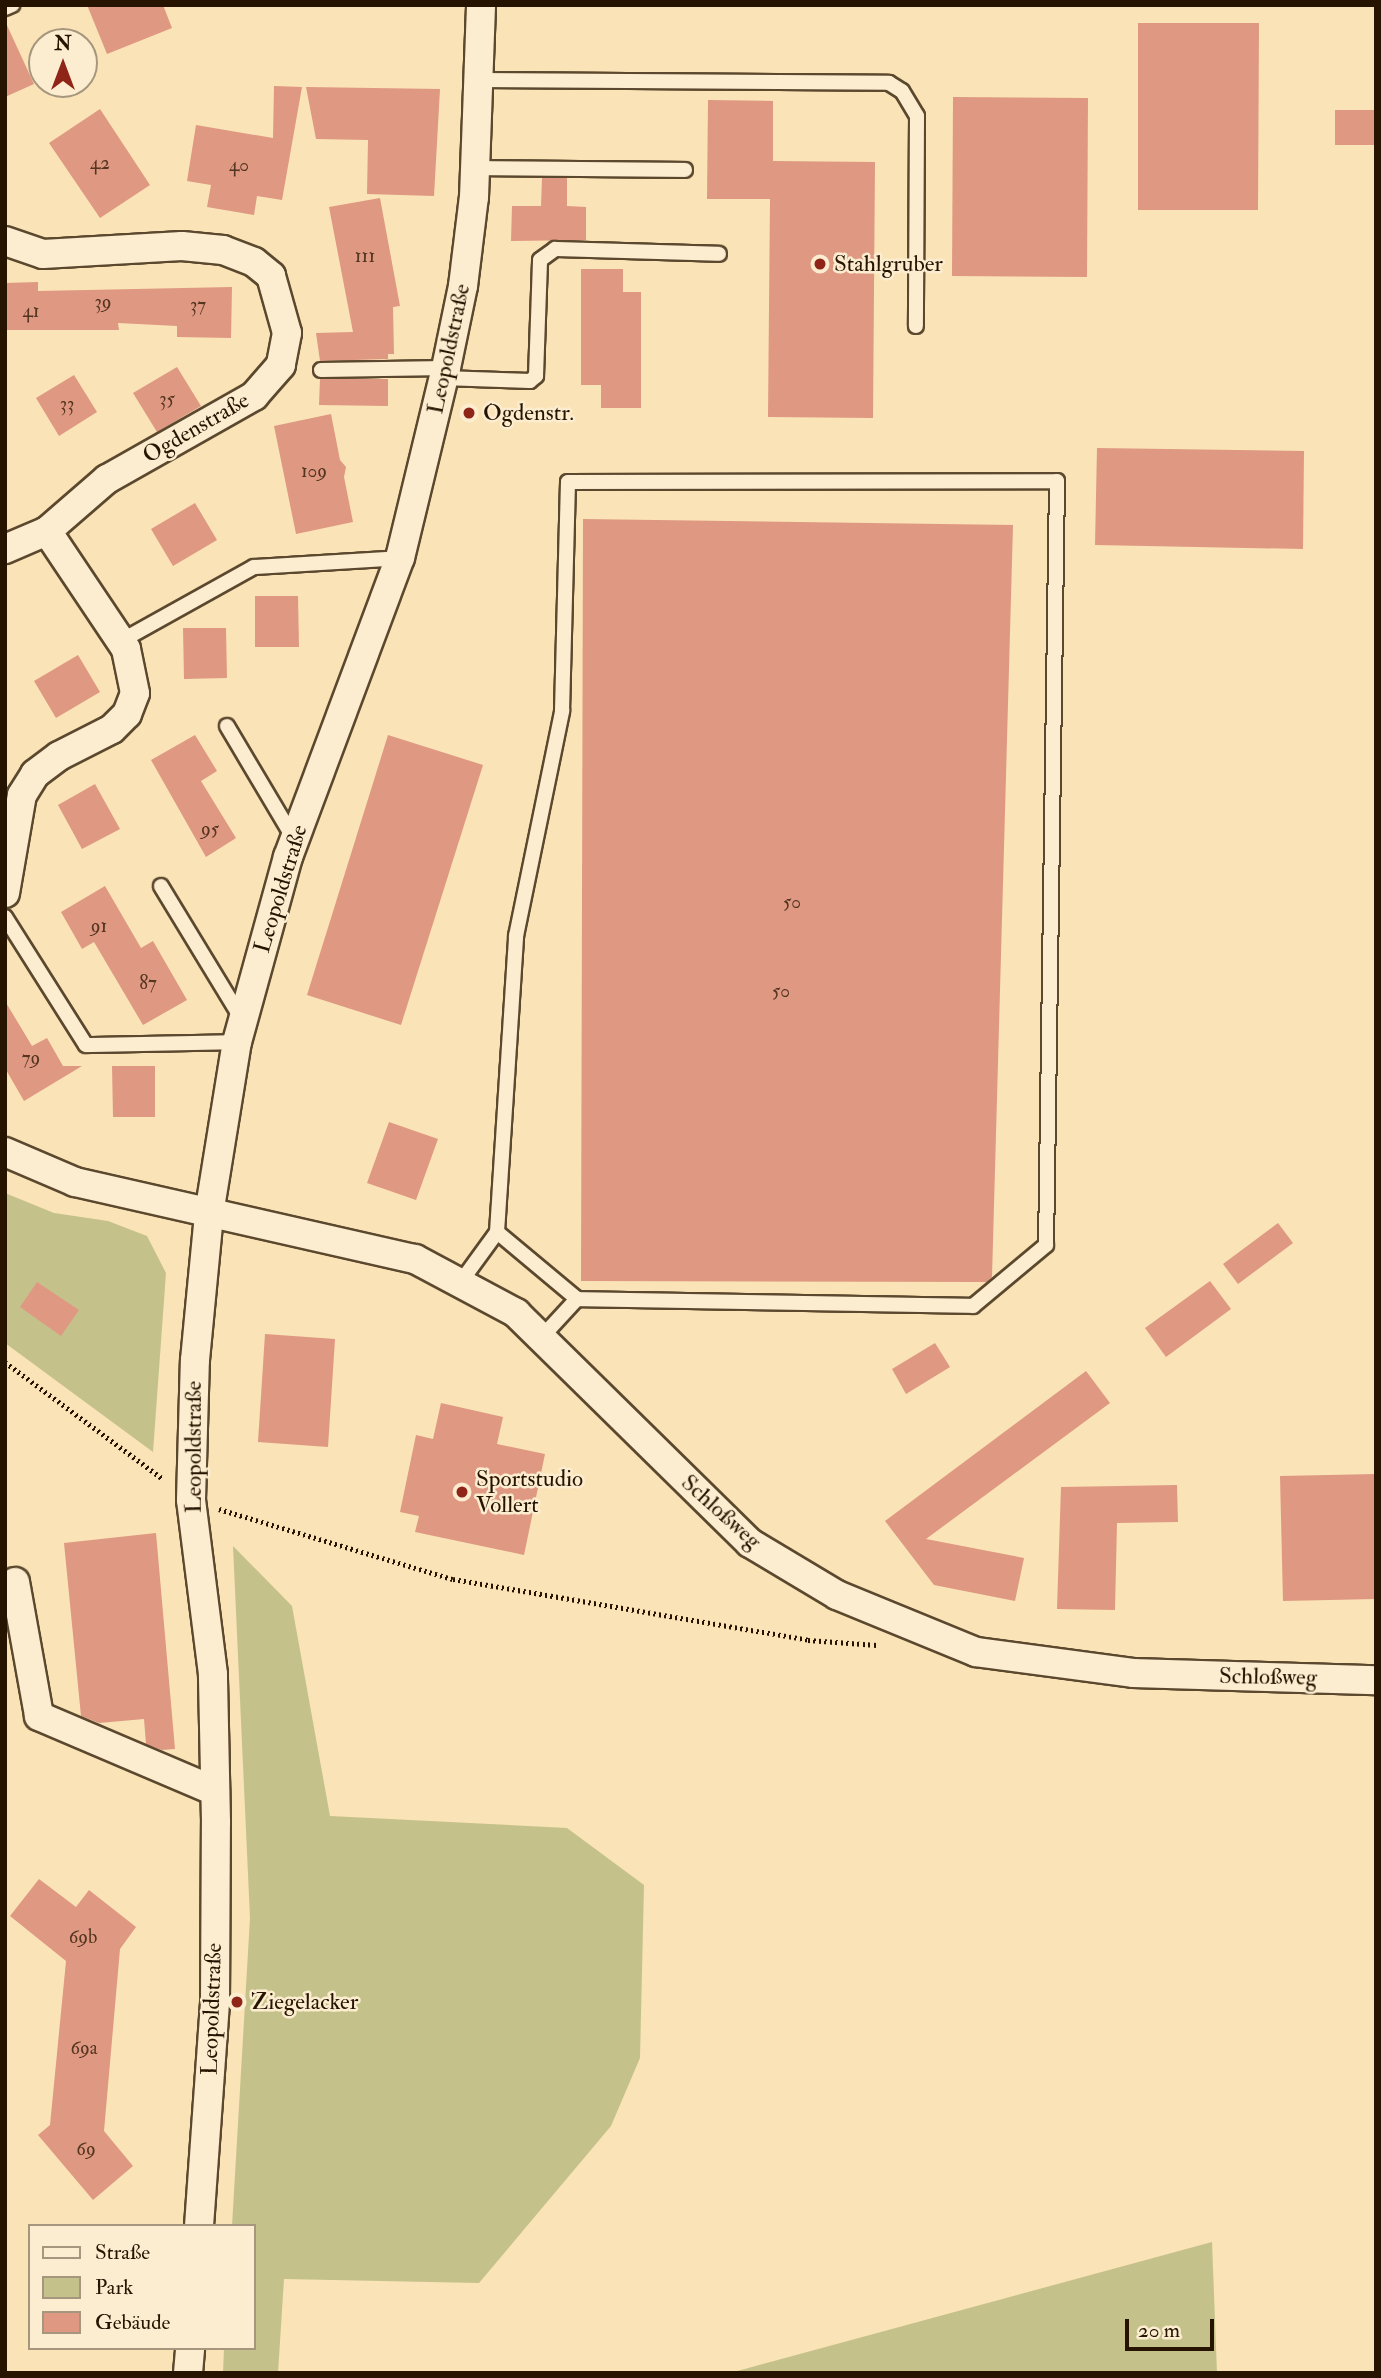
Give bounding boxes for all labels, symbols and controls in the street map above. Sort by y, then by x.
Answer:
north arrow [28,28,98,98]
text: N [54,32,72,56]
house number: 42 [90,153,110,175]
house number: 40 [229,155,249,177]
house number: 111 [355,246,375,268]
place label: Stahlgruber [834,250,943,278]
marker: Stahlgruber [812,256,828,272]
street label: Leopoldstraße [422,281,476,417]
house number: 39 [94,292,112,314]
house number: 37 [190,295,206,317]
house number: 41 [22,301,40,323]
street label: Ogdenstraße [138,386,254,470]
house number: 35 [159,389,175,411]
house number: 33 [60,394,74,416]
place label: Ogdenstr. [483,399,574,427]
marker: Ogdenstr. [461,405,477,421]
house number: 109 [301,461,327,483]
house number: 95 [201,819,219,841]
street label: Leopoldstraße [248,822,314,956]
house number: 50 [783,892,801,914]
house number: 91 [91,916,107,938]
house number: 87 [139,973,157,995]
house number: 50 [772,981,790,1003]
house number: 79 [22,1048,40,1070]
street label: Leopoldstraße [180,1381,208,1513]
place label: Sportstudio Vollert [476,1465,583,1519]
street label: Schloßweg [675,1469,767,1555]
marker: Sportstudio Vollert [454,1484,470,1500]
street label: Schloßweg [1219,1662,1317,1692]
house number: 69b [69,1927,97,1949]
street label: Leopoldstraße [196,1942,228,2076]
place label: Ziegelacker [251,1988,358,2016]
marker: Ziegelacker [229,1994,245,2010]
house number: 69a [70,2038,98,2060]
house number: 69 [76,2139,96,2161]
legend [28,2224,256,2350]
text: Straße [95,2239,150,2266]
text: Park [95,2274,133,2301]
scale bar [1129,2304,1218,2348]
text: Gebäude [95,2309,170,2336]
text: 20 m [1138,2317,1180,2344]

